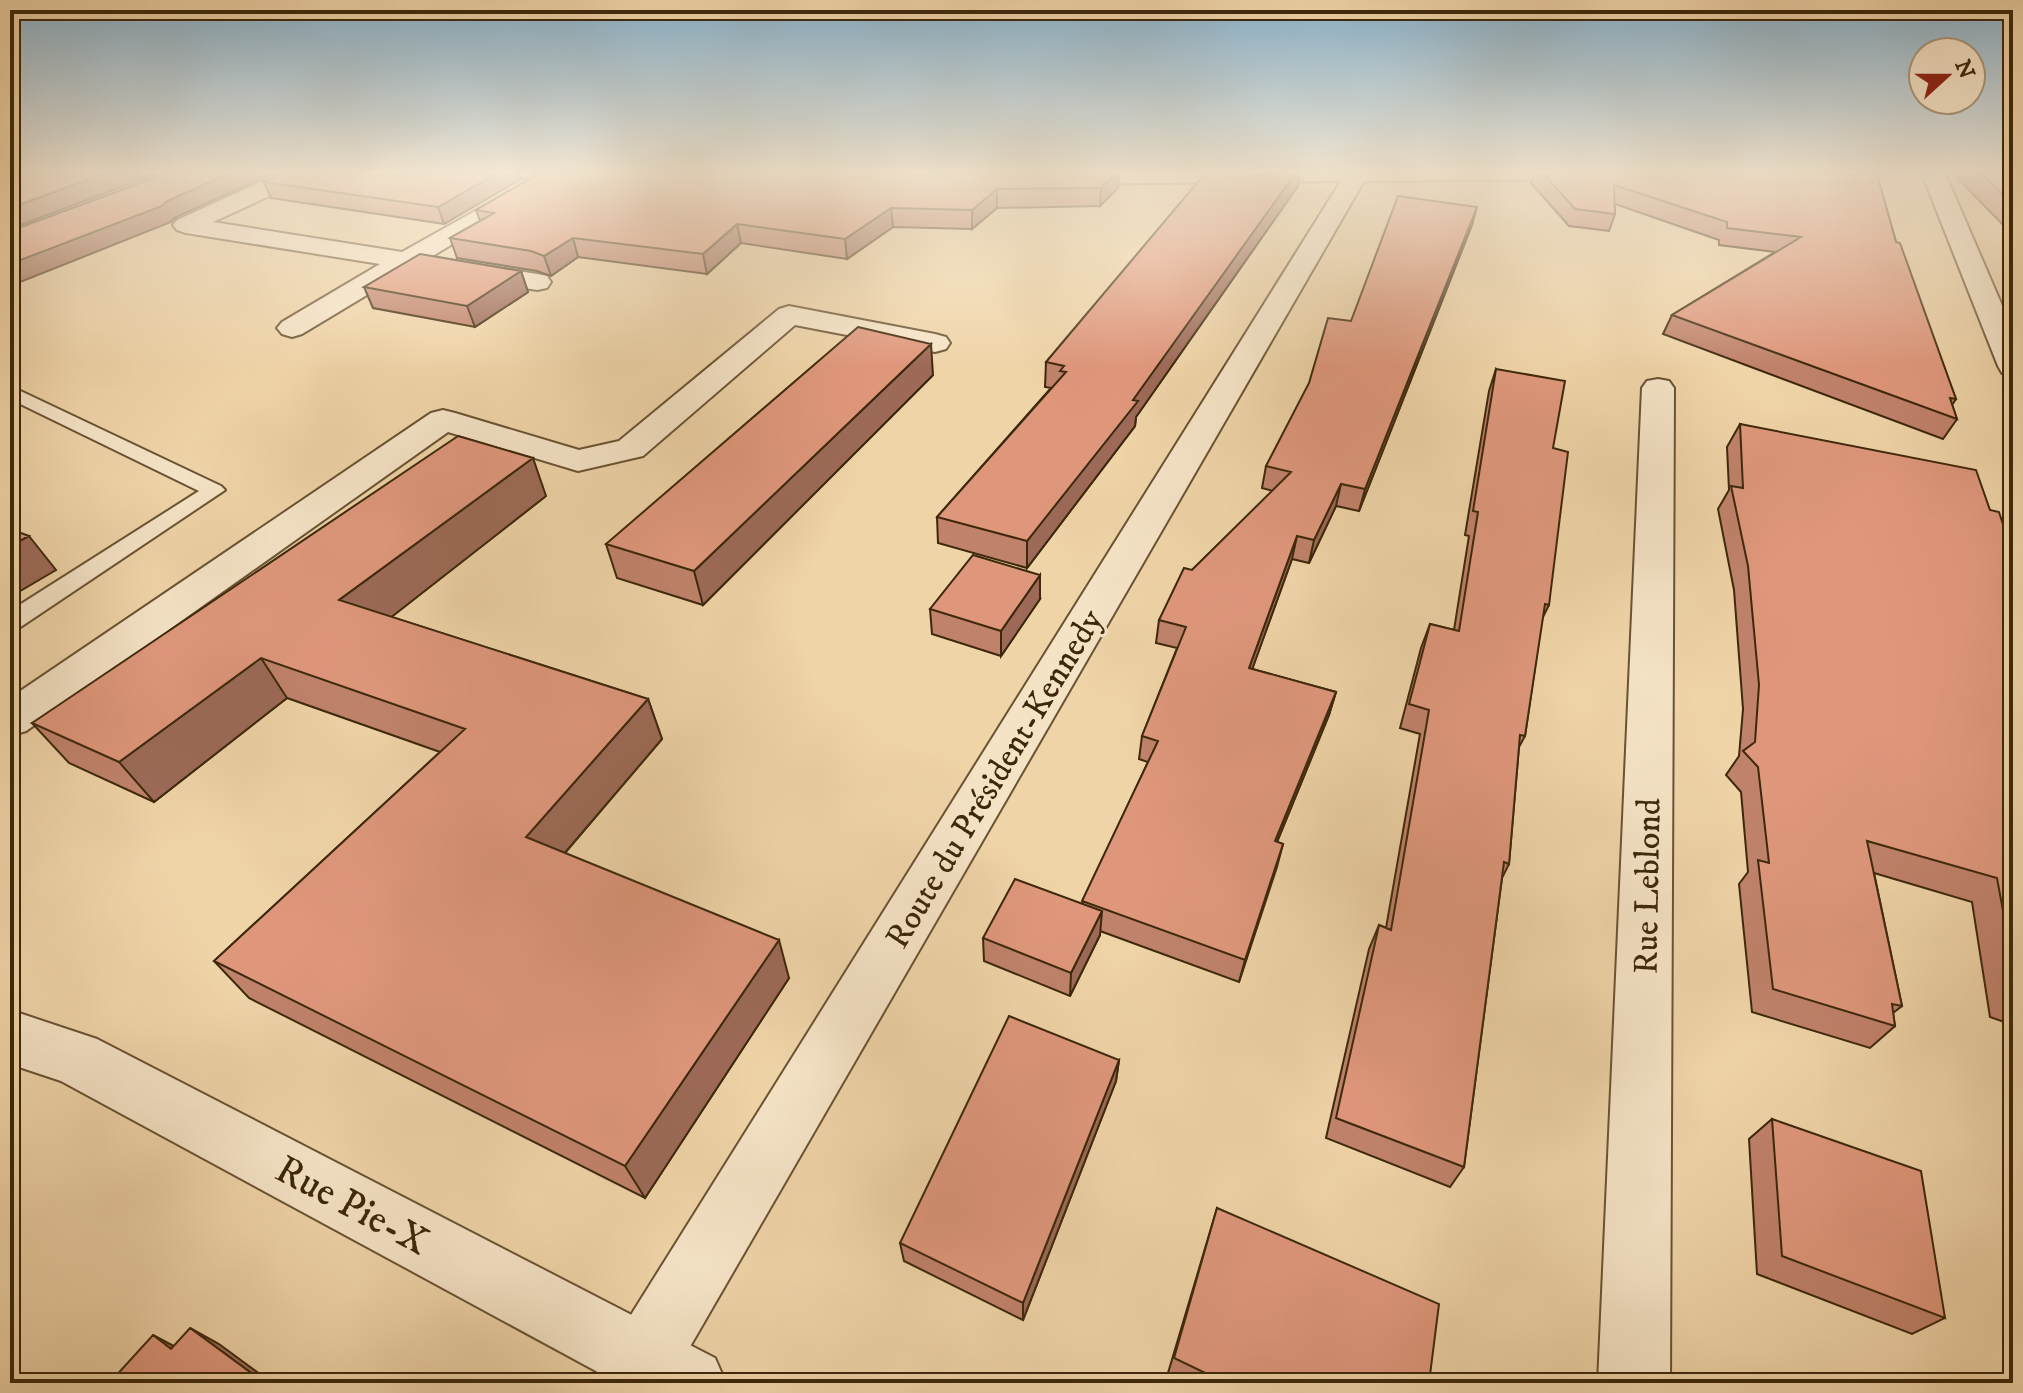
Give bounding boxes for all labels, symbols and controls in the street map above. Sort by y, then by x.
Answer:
north arrow [1907,36,1987,116]
text: N [1948,56,1980,83]
street label: Route du Président-Kennedy [877,601,1113,956]
street label: Rue Leblond [1625,798,1671,974]
street label: Rue Pie-X [266,1146,437,1268]

